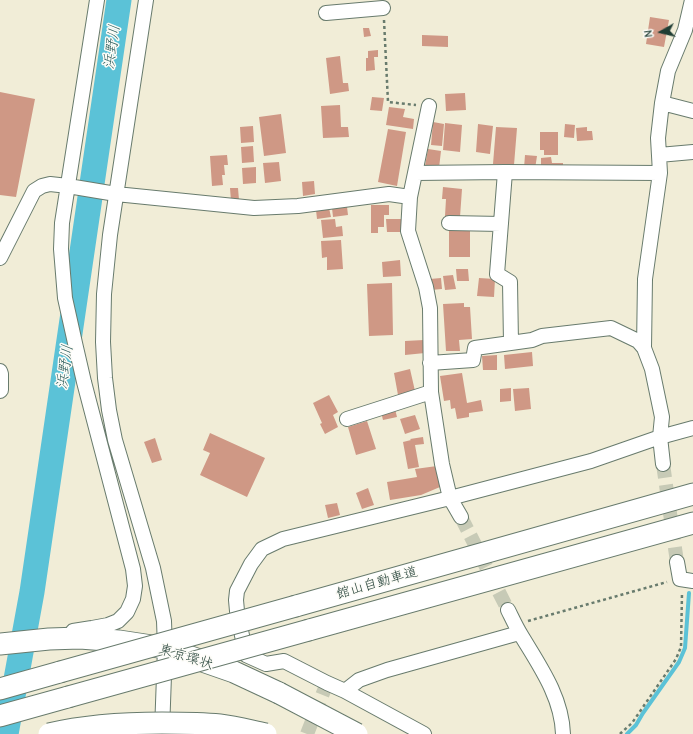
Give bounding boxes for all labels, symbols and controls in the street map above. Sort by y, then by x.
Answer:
north arrow [641,12,681,52]
water label: 浜野川 [100,23,124,71]
text: N [642,29,656,38]
water label: 浜野川 [53,343,77,391]
street label: 館山自動車道 [334,563,420,603]
street label: 東京環状 [157,641,215,673]

